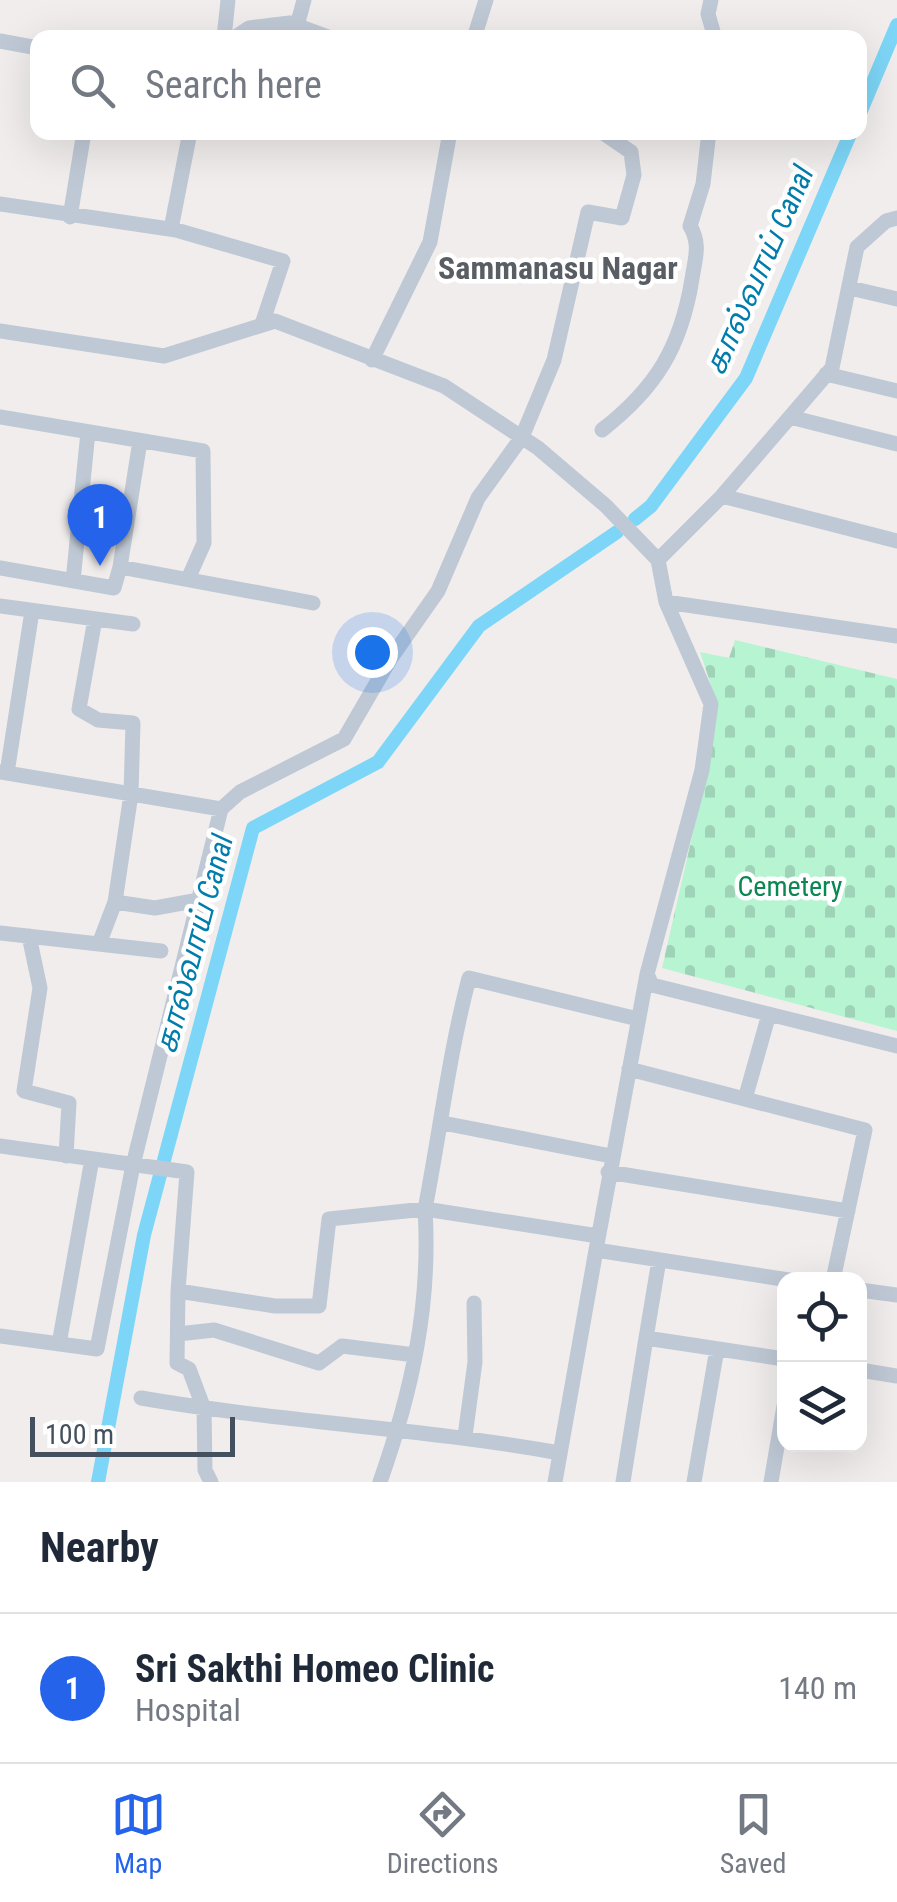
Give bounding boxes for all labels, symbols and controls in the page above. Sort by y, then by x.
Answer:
search box [30,30,867,140]
icon: search [65,58,120,113]
text: Search here [145,63,322,107]
water label: கால்வாய் Canal [697,160,821,380]
district label: Sammanasu Nagar [438,249,678,287]
pin: 1 [68,484,132,566]
your location [347,627,398,678]
water label: கால்வாய் Canal [148,831,240,1057]
park label: Cemetery [737,870,843,903]
map controls [777,1272,867,1452]
button: locate [777,1272,867,1362]
button: layers [777,1362,867,1452]
scale bar [30,1412,235,1456]
text: 100 m [45,1418,114,1451]
text: Nearby [40,1523,159,1572]
text: Sri Sakthi Homeo Clinic [135,1647,495,1691]
text: 1 [64,1669,81,1707]
text: 140 m [778,1669,857,1707]
text: Hospital [135,1691,241,1729]
tab: Map [111,1787,166,1880]
tab: Directions [387,1787,499,1880]
tab: Saved [720,1787,786,1880]

